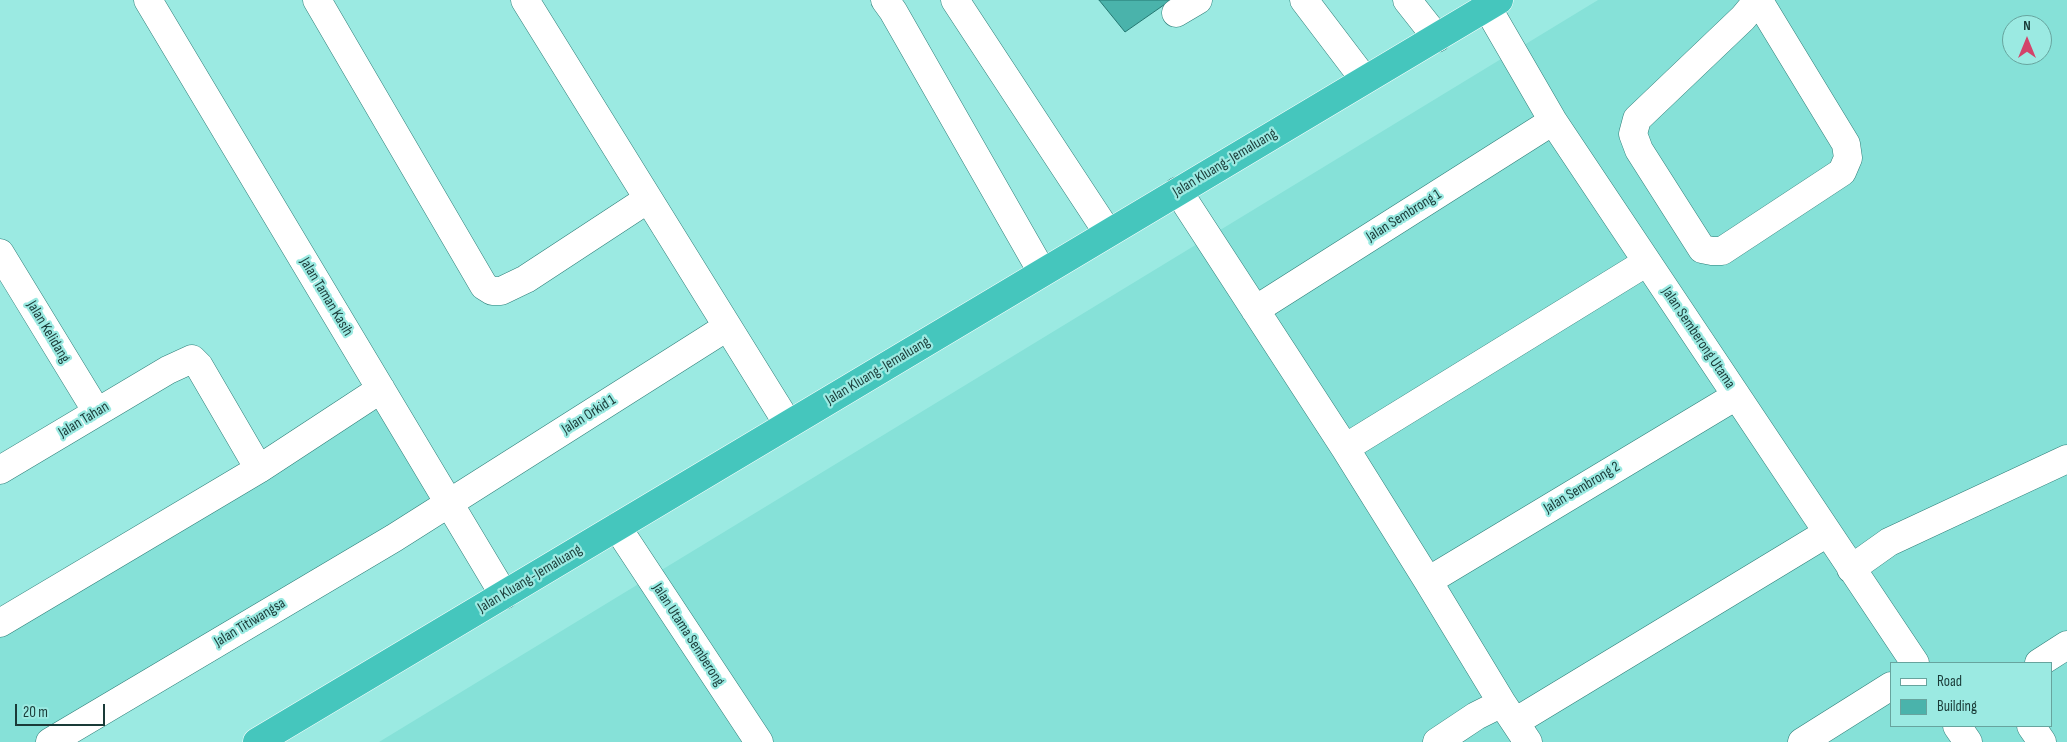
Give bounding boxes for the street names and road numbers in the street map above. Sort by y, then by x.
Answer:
street label: Jalan Kluang-Jemaluang [1170,125,1280,201]
street label: Jalan Sembrong 1 [1363,186,1445,246]
street label: Jalan Taman Kasih [296,254,356,340]
street label: Jalan Semberong Utama [1657,284,1739,392]
street label: Jalan Kelidang [22,298,74,366]
street label: Jalan Kluang-Jemaluang [823,333,933,409]
street label: Jalan Orkid 1 [559,391,619,439]
street label: Jalan Tahan [55,398,113,442]
street label: Jalan Sembrong 2 [1541,458,1623,518]
street label: Jalan Kluang-Jemaluang [475,541,585,617]
street label: Jalan Utama Semberong [648,580,728,690]
street label: Jalan Titiwangsa [211,595,289,651]

